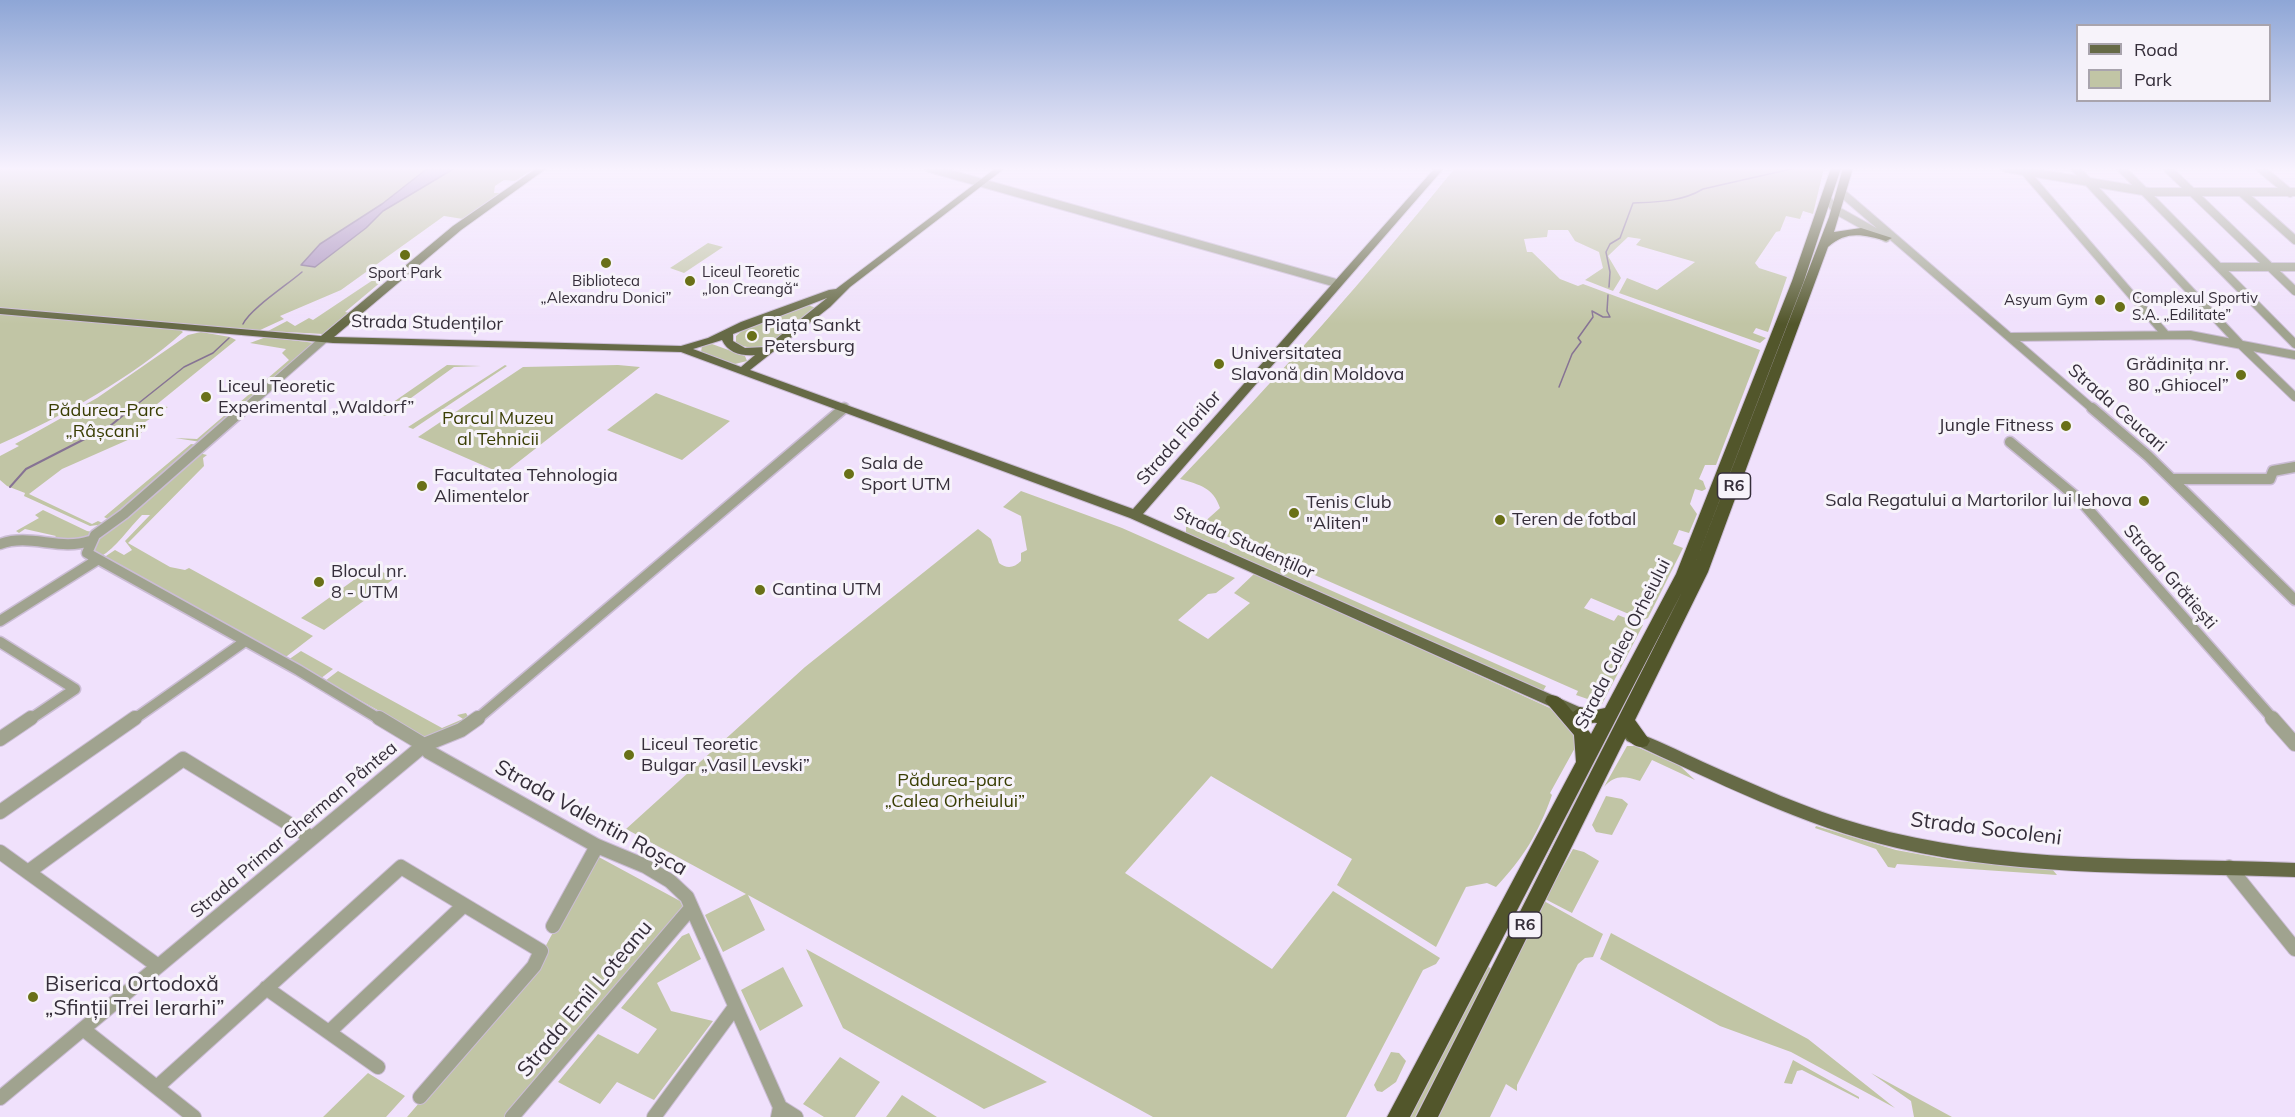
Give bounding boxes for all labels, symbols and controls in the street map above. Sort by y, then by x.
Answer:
legend [2076,24,2271,102]
text: Road [2134,38,2178,61]
text: Park [2134,68,2172,91]
marker: Sport Park [398,248,412,262]
marker: Biblioteca „Alexandru Donici” [599,256,613,270]
place label: Liceul Teoretic „Ion Creangă“ [702,263,800,298]
place label: Sport Park [368,264,442,282]
place label: Biblioteca „Alexandru Donici” [541,272,671,307]
marker: Liceul Teoretic „Ion Creangă“ [683,274,697,288]
place label: Complexul Sportiv S.A. „Edilitate” [2132,289,2258,324]
place label: Asyum Gym [2004,291,2088,309]
marker: Asyum Gym [2093,293,2107,307]
marker: Complexul Sportiv S.A. „Edilitate” [2113,300,2127,314]
street label: Strada Studenților [351,311,503,335]
place label: Piața Sankt Petersburg [764,315,861,358]
marker: Piața Sankt Petersburg [745,329,759,343]
place label: Universitatea Slavonă din Moldova [1231,343,1404,386]
place label: Grădinița nr. 80 „Ghiocel” [2126,354,2229,397]
marker: Universitatea Slavonă din Moldova [1212,357,1226,371]
street label: Strada Ceucari [2063,359,2171,457]
marker: Grădinița nr. 80 „Ghiocel” [2234,368,2248,382]
place label: Liceul Teoretic Experimental „Waldorf” [218,376,414,418]
street label: Strada Florilor [1132,387,1226,489]
marker: Liceul Teoretic Experimental „Waldorf” [199,390,213,404]
park label: Pădurea-Parc „Râșcani” [48,400,164,442]
park label: Parcul Muzeu al Tehnicii [442,408,554,450]
place label: Jungle Fitness [1939,415,2054,437]
marker: Jungle Fitness [2059,419,2073,433]
place label: Sala de Sport UTM [861,453,951,496]
place label: Facultatea Tehnologia Alimentelor [434,465,618,508]
marker: Sala de Sport UTM [842,467,856,481]
road number: R6 [1718,473,1750,499]
marker: Facultatea Tehnologia Alimentelor [415,479,429,493]
place label: Sala Regatului a Martorilor lui Iehova [1825,490,2132,512]
place label: Tenis Club "Aliten" [1306,492,1392,534]
marker: Sala Regatului a Martorilor lui Iehova [2137,494,2151,508]
street label: Strada Studenților [1170,502,1318,584]
marker: Tenis Club "Aliten" [1287,506,1301,520]
place label: Teren de fotbal [1512,509,1636,531]
marker: Teren de fotbal [1493,513,1507,527]
street label: Strada Grătiești [2119,520,2221,634]
street label: Strada Calea Orheiului [1571,555,1675,733]
place label: Blocul nr. 8 - UTM [331,561,407,604]
marker: Blocul nr. 8 - UTM [312,575,326,589]
place label: Cantina UTM [772,579,881,601]
marker: Cantina UTM [753,583,767,597]
place label: Liceul Teoretic Bulgar „Vasil Levski” [641,734,810,777]
street label: Strada Primar Gherman Pântea [186,737,402,923]
marker: Liceul Teoretic Bulgar „Vasil Levski” [622,748,636,762]
street label: Strada Valentin Roșca [491,755,691,881]
park label: Pădurea-parc „Calea Orheiului” [885,770,1025,812]
street label: Strada Socoleni [1909,807,2063,851]
road number: R6 [1508,912,1541,938]
street label: Strada Emil Loteanu [512,916,658,1082]
place label: Biserica Ortodoxă „Sfinții Trei Ierarhi” [45,972,224,1022]
marker: Biserica Ortodoxă „Sfinții Trei Ierarhi” [26,990,40,1004]

